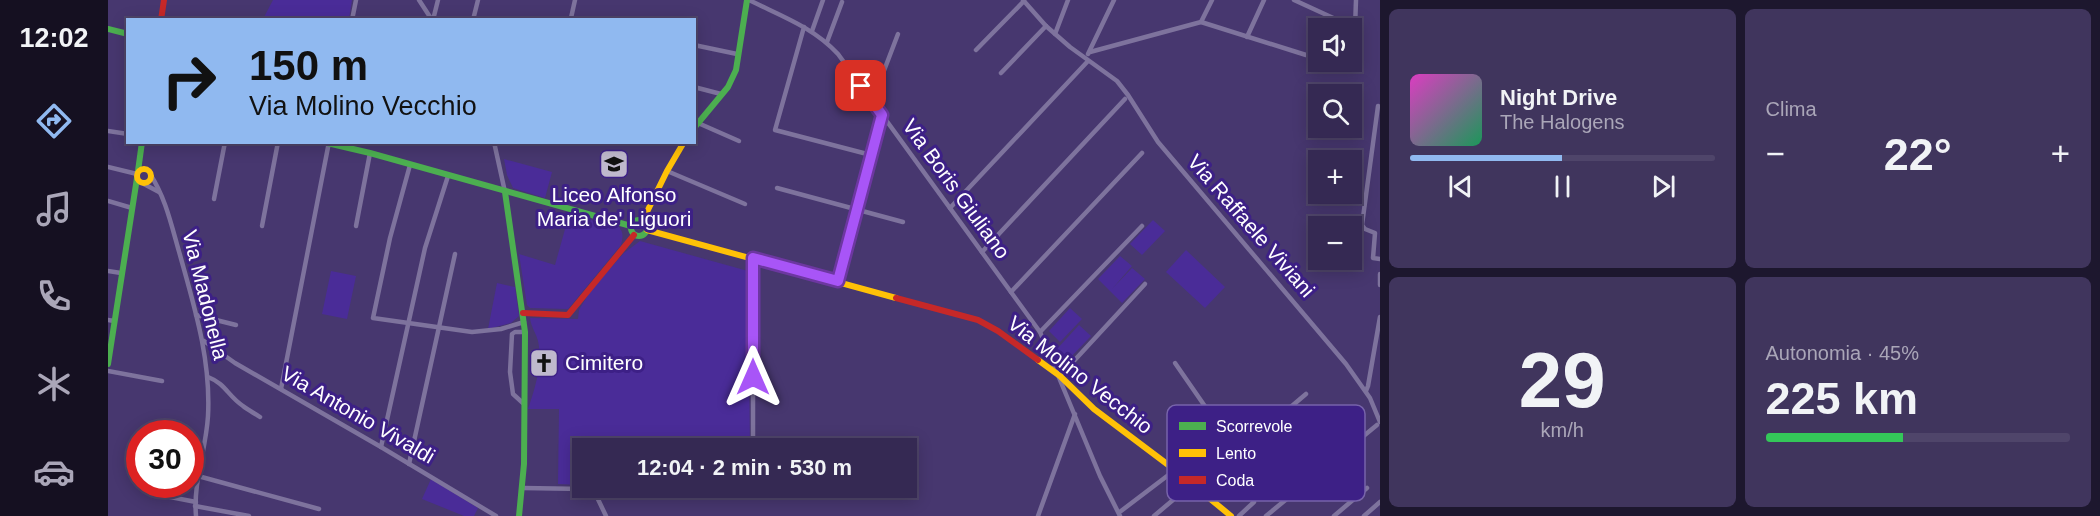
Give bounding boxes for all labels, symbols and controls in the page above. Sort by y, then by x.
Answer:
map controls [1308,18,1362,270]
button: sound [1308,18,1362,72]
text: 12:02 [19,23,89,53]
icon: right [150,42,228,120]
text: 150 m [249,42,368,89]
pin [835,60,886,111]
icon: arrive [844,69,877,102]
button: search [1308,84,1362,138]
text: Night Drive [1500,85,1617,110]
text: Via Molino Vecchio [249,91,477,121]
text: Clima [1766,98,1817,120]
icon: directions [33,100,75,142]
text: The Halogens [1500,111,1625,133]
street label: Via Boris Giuliano [898,115,1015,263]
text: 22° [1884,129,1952,180]
text: − [1766,135,1785,172]
text: + [2051,135,2070,172]
school or university icon: Liceo Alfonso Maria de' Liguori [598,148,630,180]
street label: Via Raffaele Viviani [1183,150,1319,302]
button: + [1308,150,1362,204]
icon: previous [1444,170,1477,203]
icon: pause [1546,170,1579,203]
icon: next [1647,170,1680,203]
place label: Liceo Alfonso Maria de' Liguori [537,183,691,230]
icon: music [33,188,75,230]
button: − [1308,216,1362,270]
street label: Via Madonella [178,228,233,362]
icon: phone [33,275,75,317]
street label: Via Molino Vecchio [1003,311,1157,438]
text: 29 [1519,336,1606,424]
text: Autonomia · 45% [1766,342,1919,364]
position arrow [721,345,785,409]
church icon: Cimitero [528,347,560,379]
place label: Cimitero [565,351,643,374]
street label: Via Antonio Vivaldi [278,361,439,468]
icon: climate [33,363,75,405]
text: 225 km [1766,373,1918,424]
legend [1167,405,1365,501]
text: Scorrevole [1216,418,1293,435]
text: km/h [1541,419,1584,441]
speed limit sign: 30 [126,420,204,498]
text: Lento [1216,445,1256,462]
icon: car [33,451,75,493]
text: 12:04 · 2 min · 530 m [637,455,852,480]
text: Coda [1216,472,1254,489]

